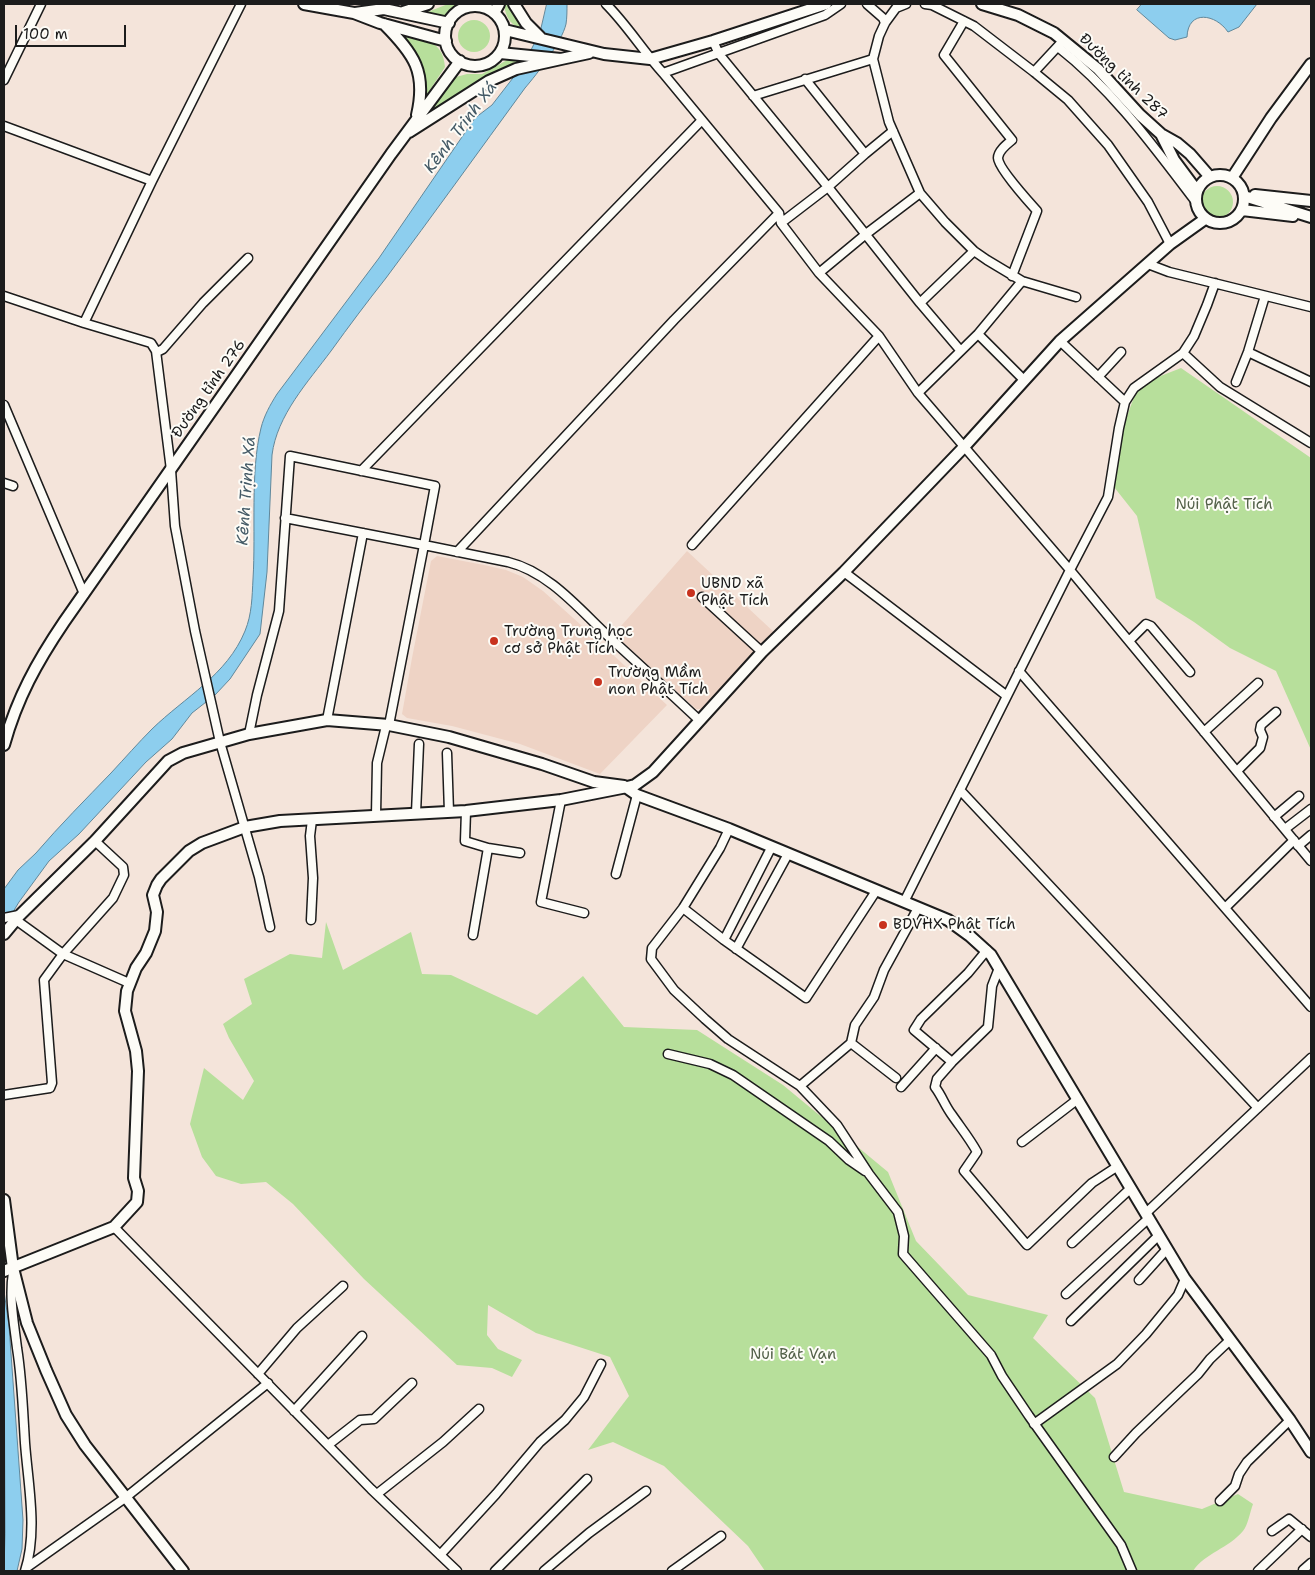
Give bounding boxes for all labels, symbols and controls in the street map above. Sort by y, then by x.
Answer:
scale bar [18,15,129,47]
text: 100 m [23,24,68,44]
street label: Đường tỉnh 287 [1075,30,1171,124]
water label: Kênh Trịnh Xá [420,79,502,177]
street label: Đường tỉnh 276 [168,336,250,442]
water label: Kênh Trịnh Xá [234,436,260,546]
park label: Núi Phật Tích [1175,496,1273,514]
place label: UBND xã Phật Tích [701,575,769,610]
marker: UBND xã Phật Tích [685,587,697,599]
place label: Trường Trung học cơ sở Phật Tích [504,623,633,658]
marker: Trường Trung học cơ sở Phật Tích [488,635,500,647]
place label: Trường Mầm non Phật Tích [608,664,708,699]
marker: Trường Mầm non Phật Tích [592,676,604,688]
place label: BDVHX Phật Tích [893,916,1016,934]
marker: BDVHX Phật Tích [877,919,889,931]
park label: Núi Bát Vạn [750,1346,836,1364]

